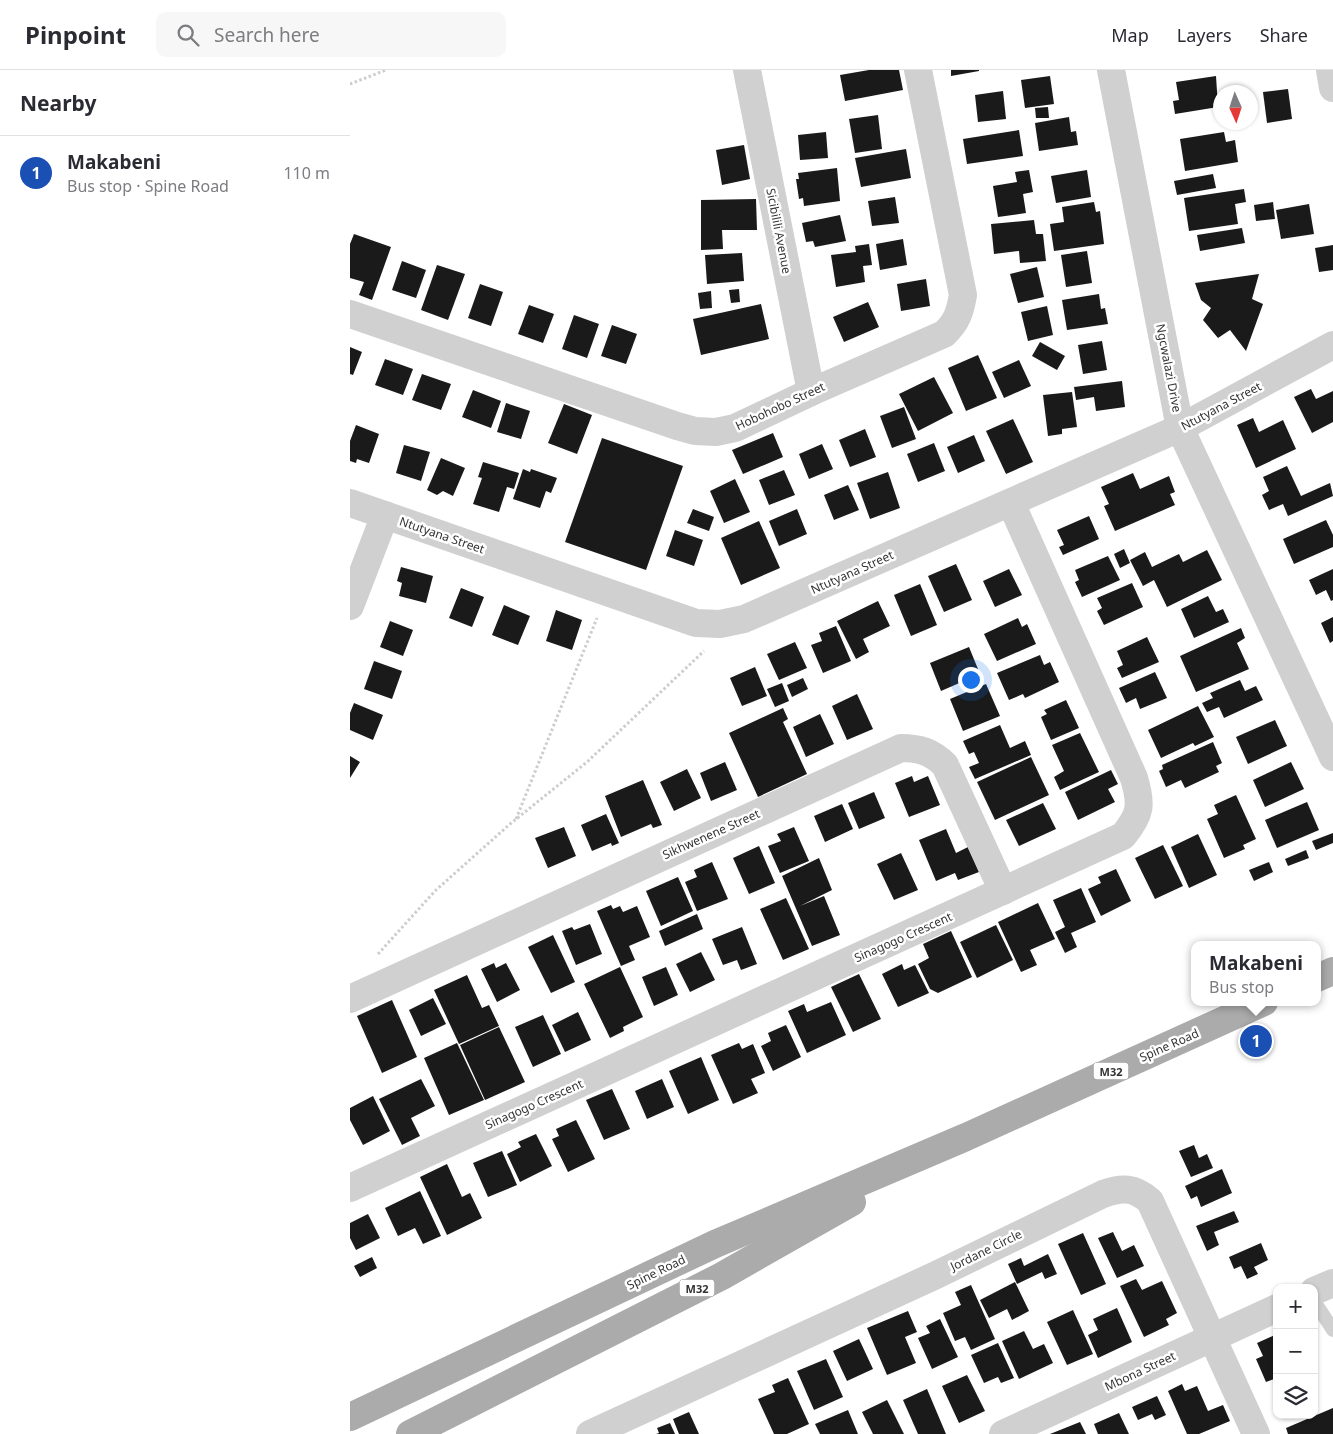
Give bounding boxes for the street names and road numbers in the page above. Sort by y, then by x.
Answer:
street label: Sicibilili Avenue [762,187,796,275]
street label: Ngcwalazi Drive [1152,322,1186,414]
street label: Ntutyana Street [1178,377,1265,434]
street label: Hobohobo Street [733,378,828,434]
street label: Ntutyana Street [397,513,487,558]
street label: Ntutyana Street [808,546,897,598]
street label: Sikhwenene Street [660,805,763,863]
street label: Sinagogo Crescent [851,908,955,966]
street label: Spine Road [1137,1024,1201,1066]
road number: M32 [1094,1062,1128,1079]
street label: Sinagogo Crescent [482,1075,586,1133]
street label: Jordane Circle [946,1225,1025,1275]
street label: Spine Road [624,1251,688,1293]
road number: M32 [680,1280,714,1296]
street label: Mbona Street [1102,1347,1179,1395]

